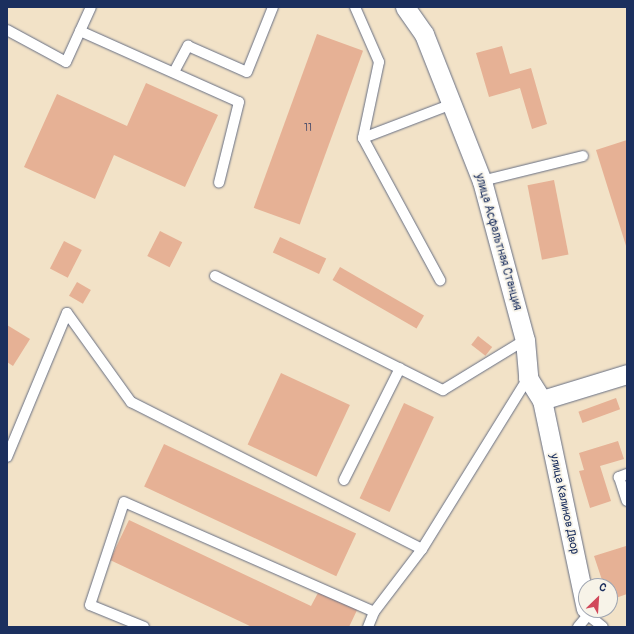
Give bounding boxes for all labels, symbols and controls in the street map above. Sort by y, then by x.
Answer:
house number: 11 [304,123,312,135]
street label: улица Асфальтная Станция [472,172,524,312]
street label: улица Калинов Двор [546,452,582,556]
north arrow [578,578,618,618]
text: С [597,580,609,595]

